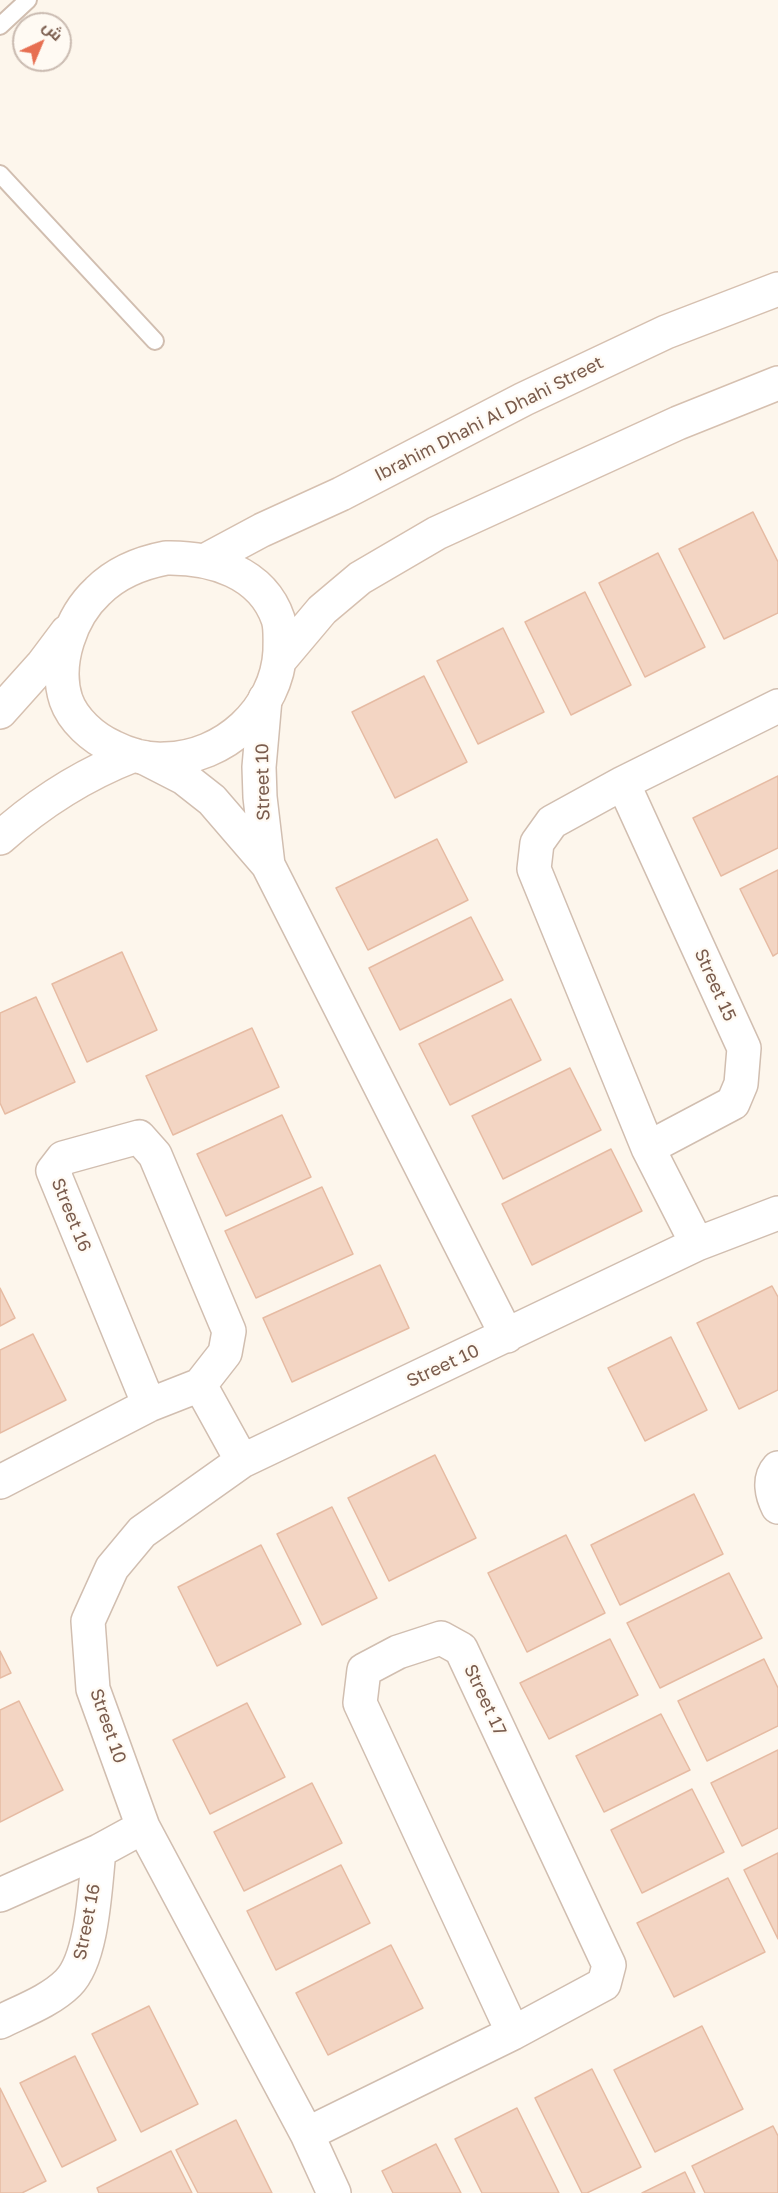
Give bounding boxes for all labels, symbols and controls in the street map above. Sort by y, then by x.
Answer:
north arrow [12,12,72,72]
text: ش [39,16,67,45]
street label: Ibrahim Dhahi Al Dhahi Street [371,352,607,486]
street label: Street 10 [252,743,274,821]
street label: Street 15 [689,945,741,1025]
street label: Street 16 [46,1175,96,1255]
street label: Street 10 [403,1340,483,1392]
street label: Street 17 [459,1661,511,1739]
street label: Street 10 [85,1686,131,1766]
street label: Street 16 [69,1882,105,1962]

